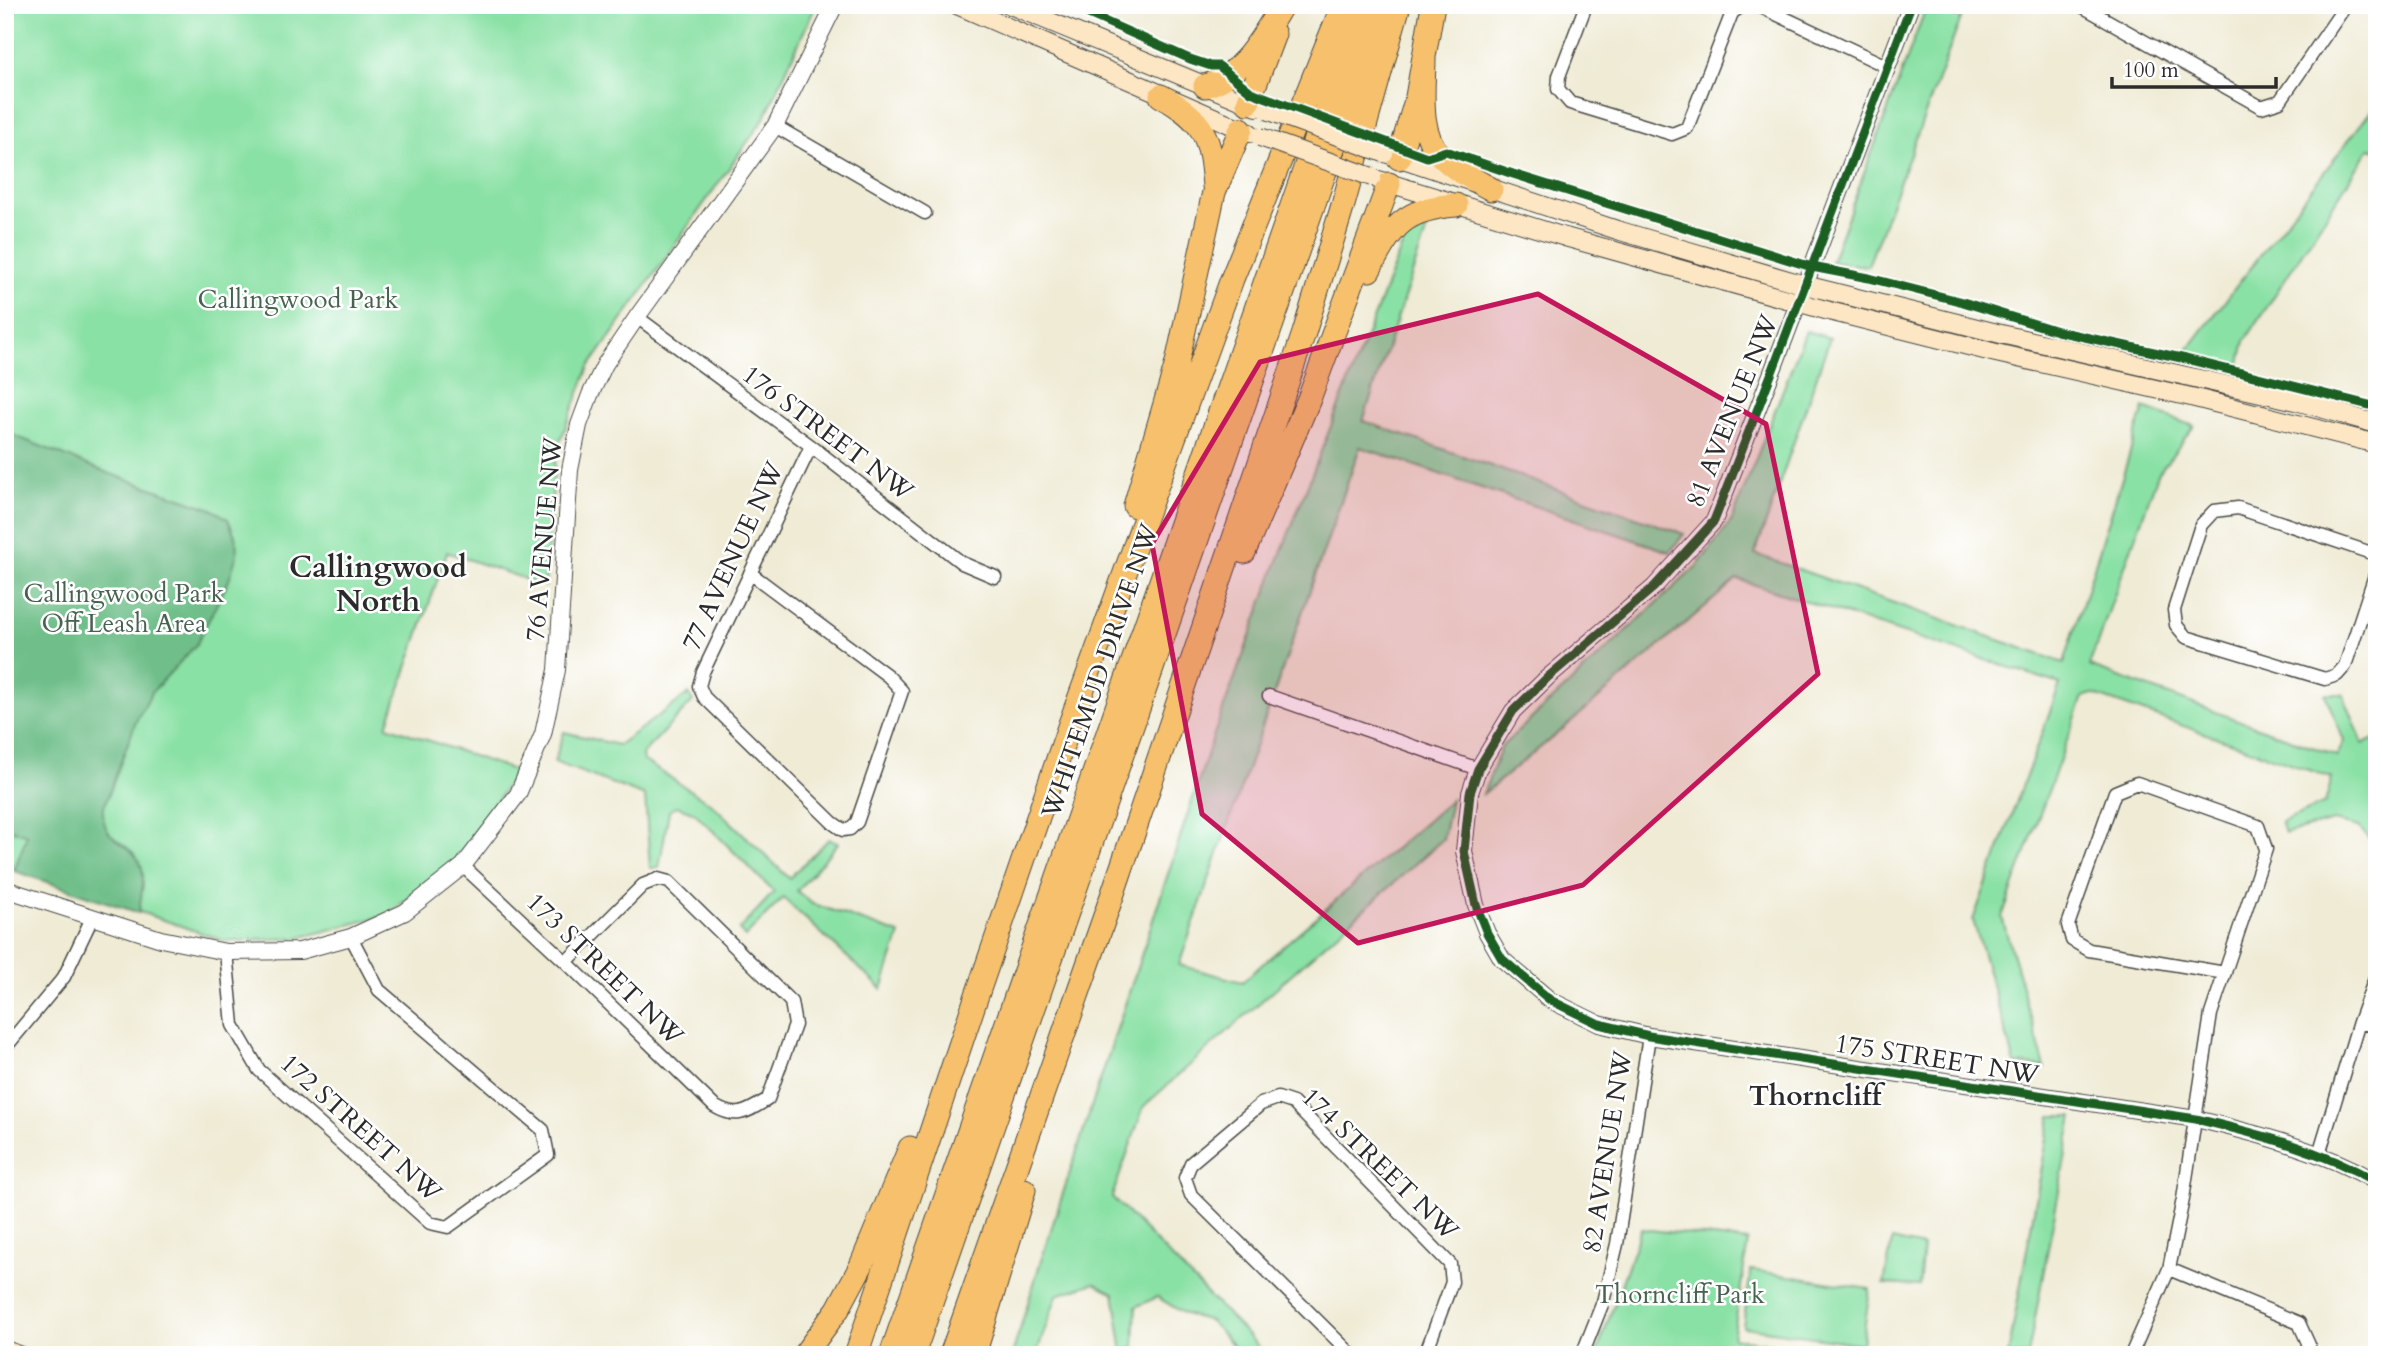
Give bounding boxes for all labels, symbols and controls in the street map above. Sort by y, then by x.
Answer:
scale bar [2112,46,2277,90]
text: 100 m [2123,56,2179,85]
park label: Callingwood Park [198,282,398,317]
street label: 81 AVENUE NW [1677,309,1787,512]
street label: 176 STREET NW [735,357,921,509]
street label: 76 AVENUE NW [518,435,570,642]
street label: 77 AVENUE NW [674,456,792,656]
street label: WHITEMUD DRIVE NW [1033,519,1167,824]
district label: Callingwood North [289,547,467,622]
park label: Callingwood Park Off Leash Area [24,576,224,641]
street label: 173 STREET NW [519,885,691,1053]
street label: 175 STREET NW [1832,1026,2042,1092]
street label: 172 STREET NW [273,1046,449,1210]
street label: 82 AVENUE NW [1574,1048,1640,1256]
district label: Thorncliff [1749,1077,1886,1115]
street label: 174 STREET NW [1294,1080,1466,1248]
park label: Thorncliff Park [1595,1277,1765,1312]

